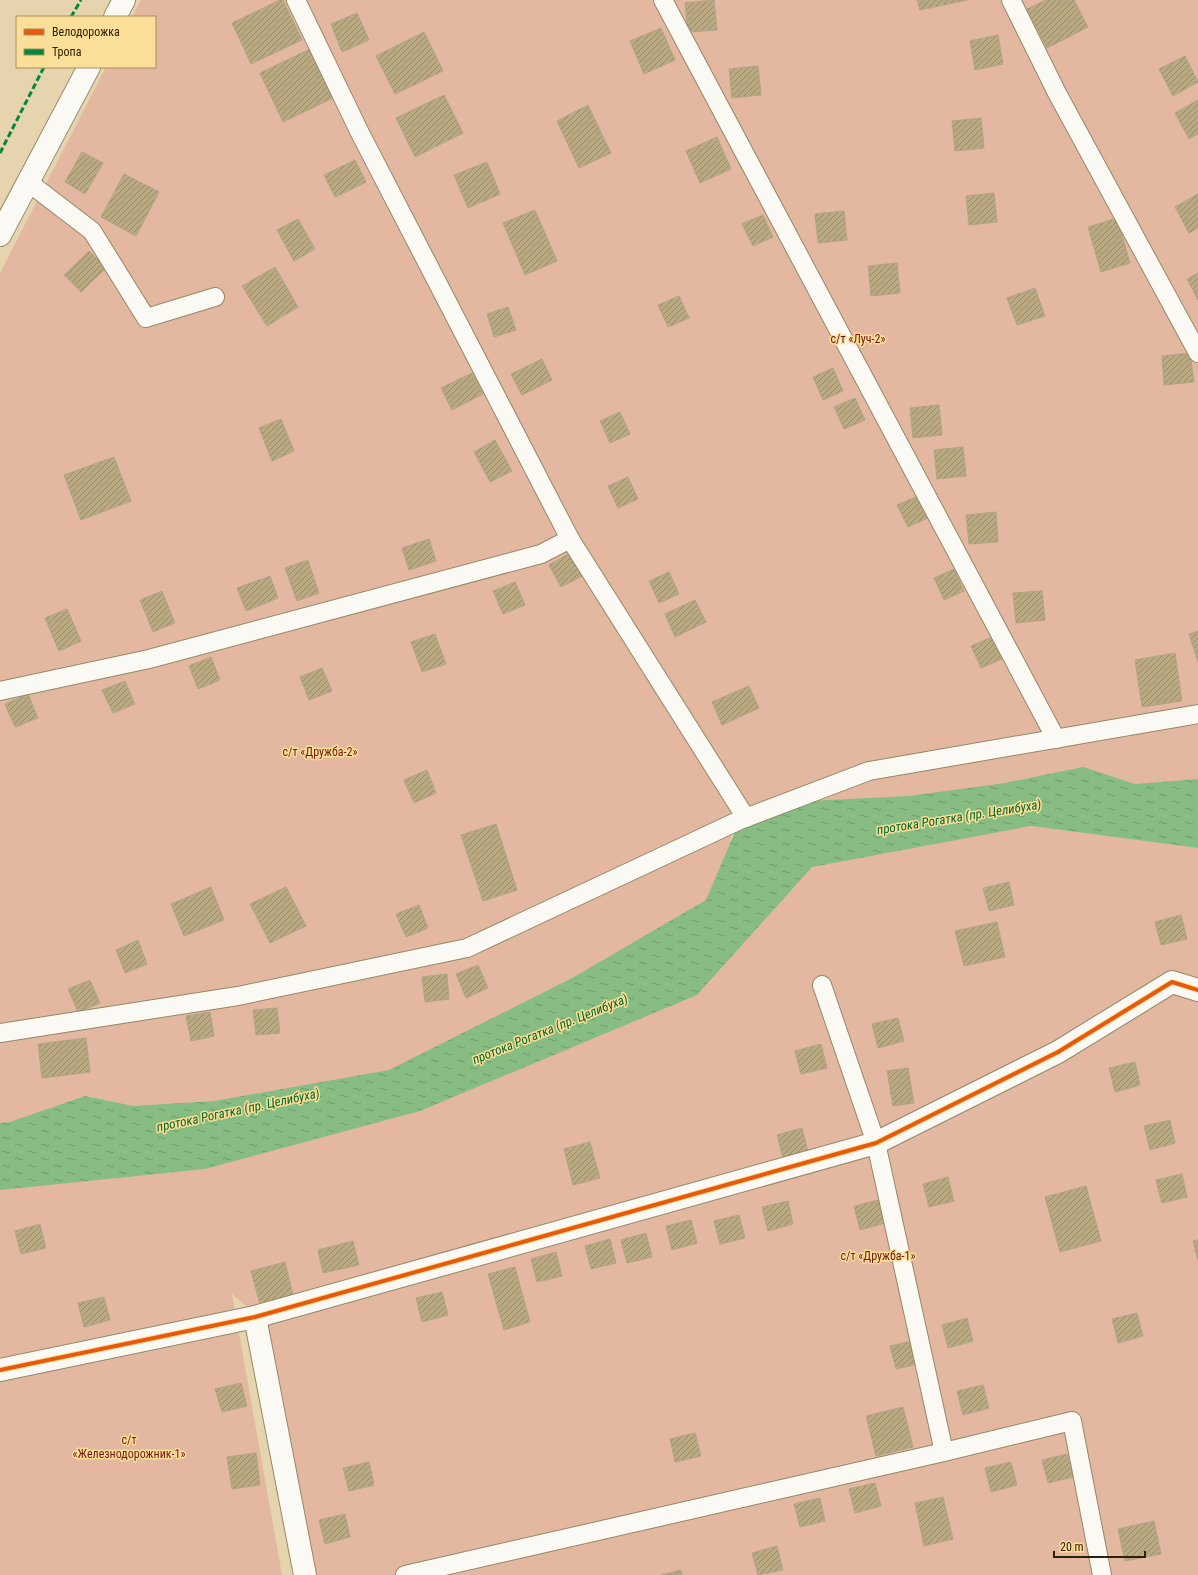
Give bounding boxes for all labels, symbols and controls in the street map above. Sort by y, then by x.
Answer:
legend [16,16,156,68]
text: Велодорожка [52,25,120,39]
text: Тропа [52,45,82,59]
park label: с/т «Луч-2» [831,332,885,346]
park label: с/т «Дружба-2» [282,745,358,759]
water label: протока Рогатка (пр. Целибуха) [876,797,1042,837]
water label: протока Рогатка (пр. Целибуха) [470,991,630,1067]
water label: протока Рогатка (пр. Целибуха) [155,1085,321,1135]
park label: с/т «Дружба-1» [840,1249,916,1263]
park label: с/т «Железнодорожник-1» [73,1433,185,1461]
scale bar [1054,1533,1145,1559]
text: 20 m [1060,1540,1084,1554]

